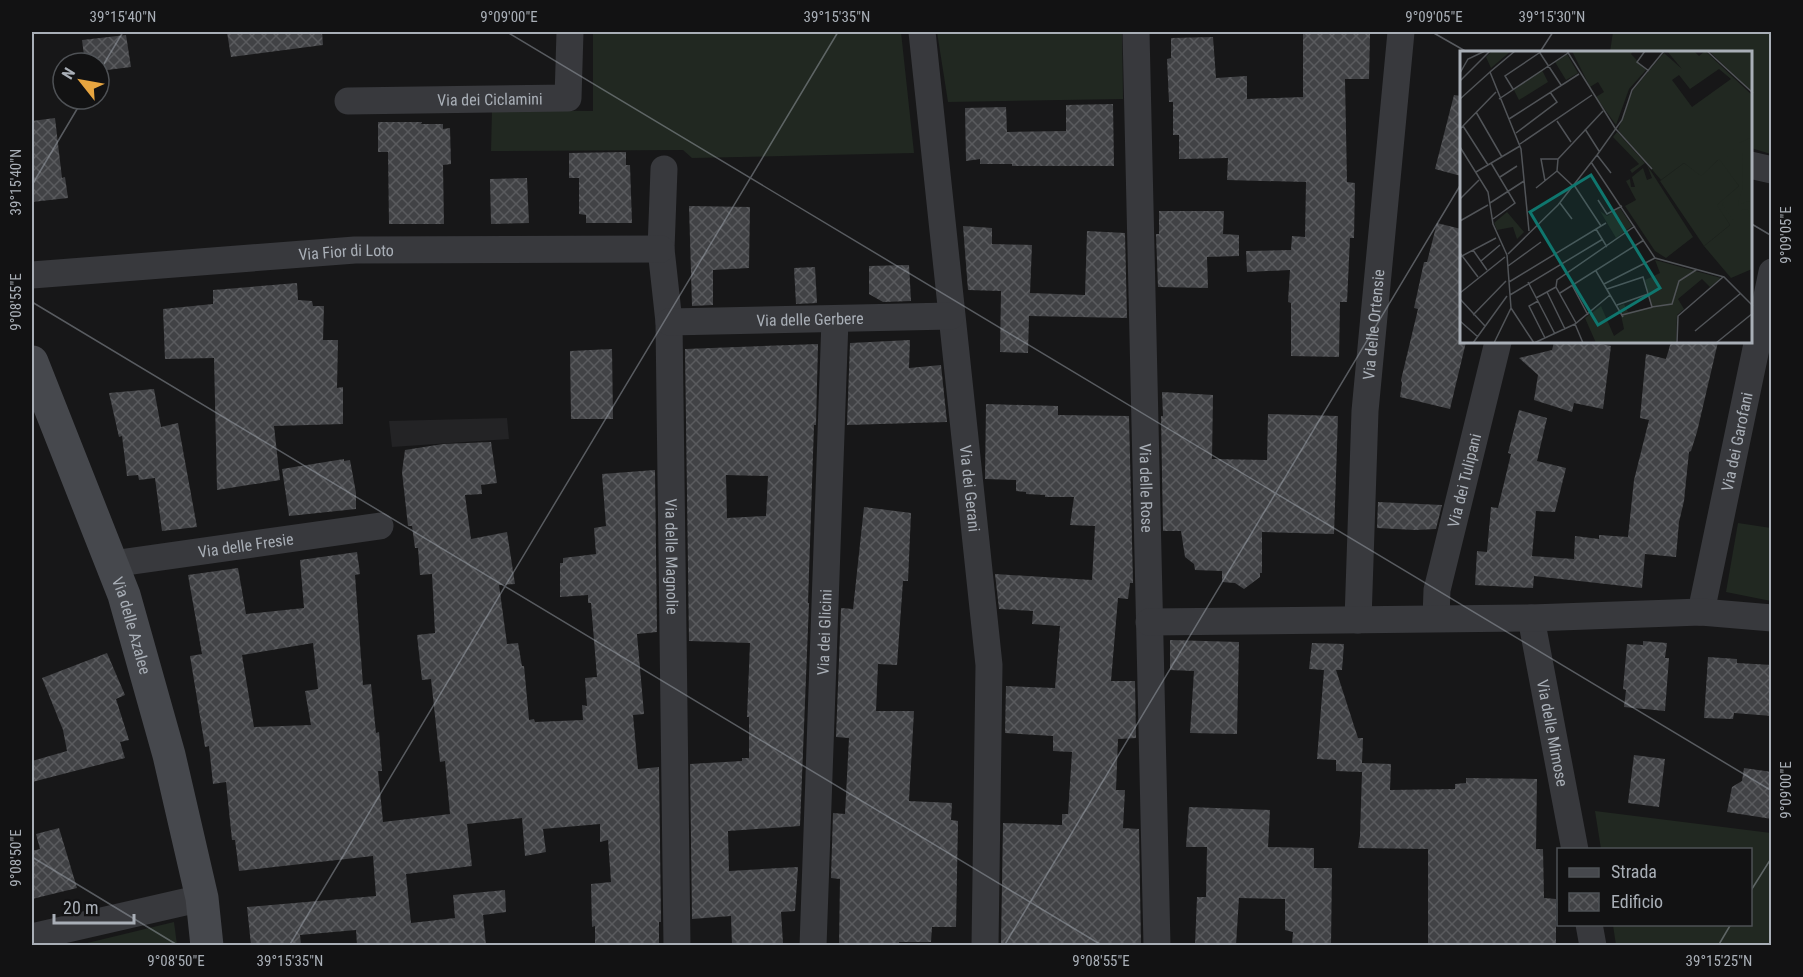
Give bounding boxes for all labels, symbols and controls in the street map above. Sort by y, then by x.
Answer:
text: 39°15'40"N [90,8,156,26]
text: 9°09'00"E [480,8,538,26]
text: 39°15'35"N [804,8,870,26]
text: 9°09'05"E [1405,8,1463,26]
text: 39°15'30"N [1519,8,1585,26]
north arrow [51,51,111,111]
inset map [1460,51,1752,344]
text: N [58,64,79,83]
street label: Via dei Ciclamini [437,89,543,109]
text: 39°15'40"N [7,149,25,215]
text: 9°09'05"E [1777,206,1795,264]
street label: Via Fior di Loto [298,240,394,264]
street label: Via delle Ortensie [1358,268,1388,381]
text: 9°08'55"E [7,273,25,331]
street label: Via delle Gerbere [756,308,864,330]
street label: Via dei Garofani [1717,390,1756,493]
street label: Via dei Tulipani [1443,431,1485,529]
street label: Via delle Rose [1136,443,1157,533]
street label: Via dei Gerani [956,444,984,533]
street label: Via delle Magnolie [662,498,682,615]
street label: Via delle Fresie [197,529,295,561]
street label: Via delle Azalee [108,574,155,676]
street label: Via dei Glicini [813,589,835,676]
street label: Via delle Mimose [1533,678,1572,788]
text: 9°09'00"E [1777,761,1795,819]
text: 9°08'50"E [7,829,25,887]
legend [1557,848,1752,926]
text: Strada [1611,861,1657,882]
scale bar [54,887,134,925]
text: Edificio [1611,891,1663,912]
text: 20 m [63,897,98,918]
text: 9°08'50"E [147,952,205,970]
text: 39°15'35"N [257,952,323,970]
text: 9°08'55"E [1072,952,1130,970]
text: 39°15'25"N [1686,952,1752,970]

